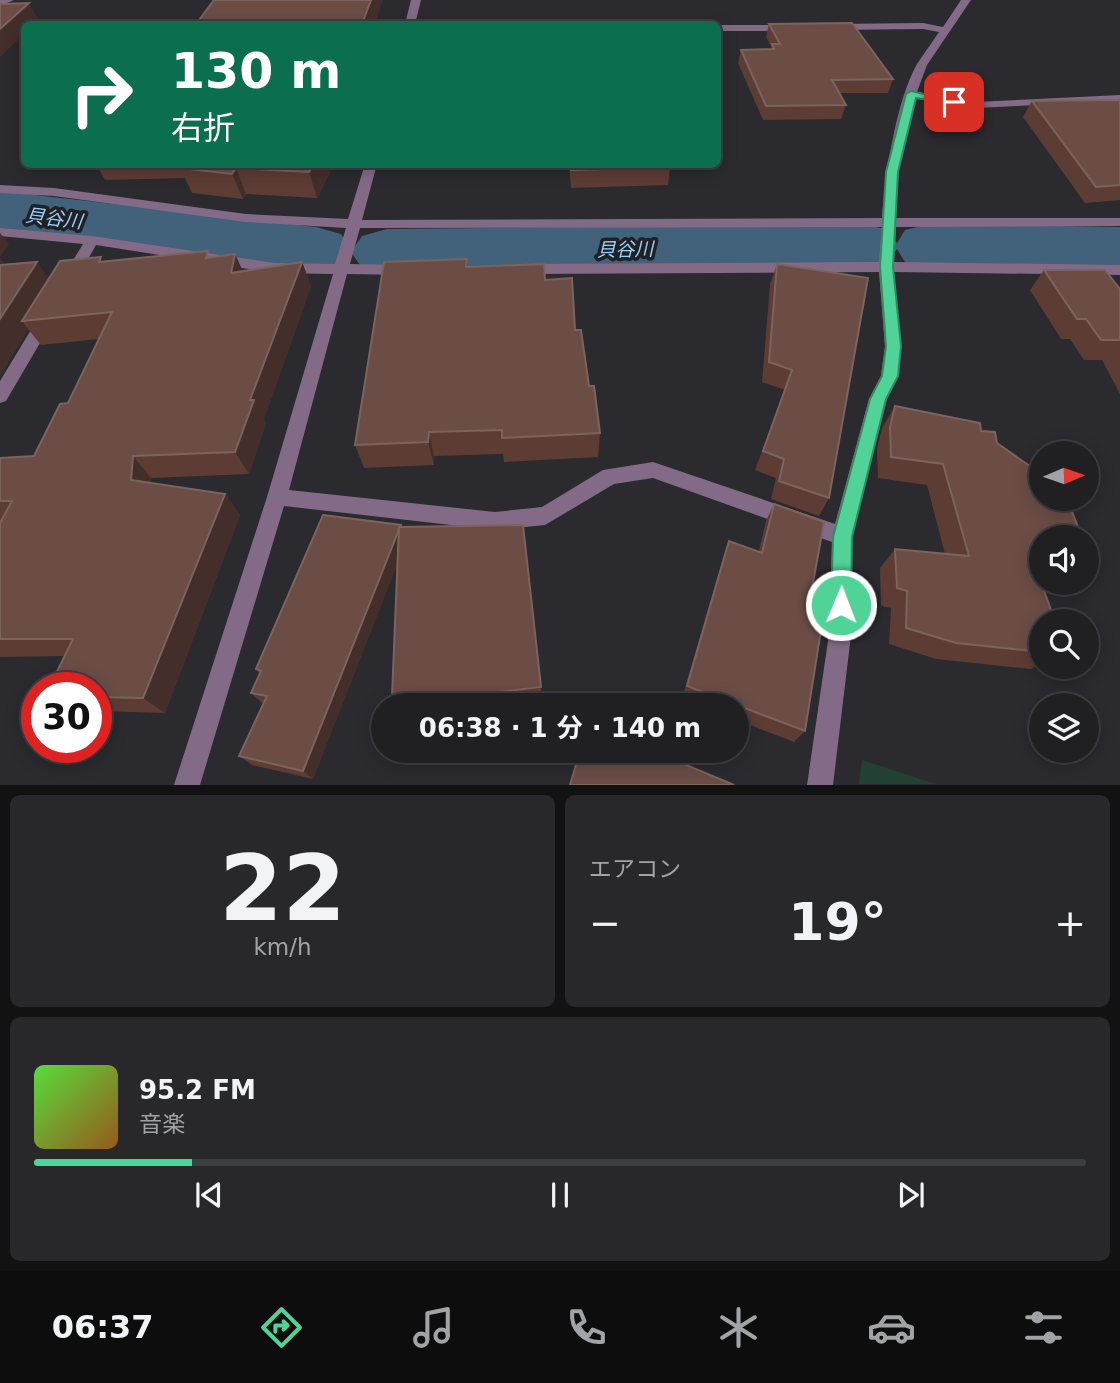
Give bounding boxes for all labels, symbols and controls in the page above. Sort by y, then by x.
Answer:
text: 130 m [171,43,341,100]
icon: right [56,49,147,140]
pin [924,72,984,132]
icon: arrive [935,83,973,121]
text: 右折 [171,109,235,147]
water label: 貝谷川 [24,204,86,233]
water label: 貝谷川 [596,237,656,260]
north arrow [1029,441,1099,511]
map controls [1029,441,1099,763]
button: sound [1029,525,1099,595]
position arrow [804,568,878,642]
button: search [1029,609,1099,679]
speed limit sign: 30 [21,672,112,763]
button: layers [1029,693,1099,763]
text: 06:38 · 1 分 · 140 m [419,713,701,743]
text: 22 [219,836,346,941]
text: エアコン [589,856,681,882]
text: 19° [788,892,887,952]
text: − [589,901,621,945]
text: + [1054,901,1086,945]
text: km/h [253,934,312,960]
text: 95.2 FM [139,1075,256,1105]
text: 音楽 [139,1111,185,1137]
icon: previous [190,1176,228,1214]
icon: pause [541,1176,579,1214]
icon: next [892,1176,930,1214]
icon: directions [257,1303,306,1352]
icon: music [409,1303,458,1352]
icon: phone [562,1303,611,1352]
icon: climate [714,1303,763,1352]
icon: car [867,1303,916,1352]
icon: filters [1019,1303,1068,1352]
text: 06:37 [52,1308,154,1346]

